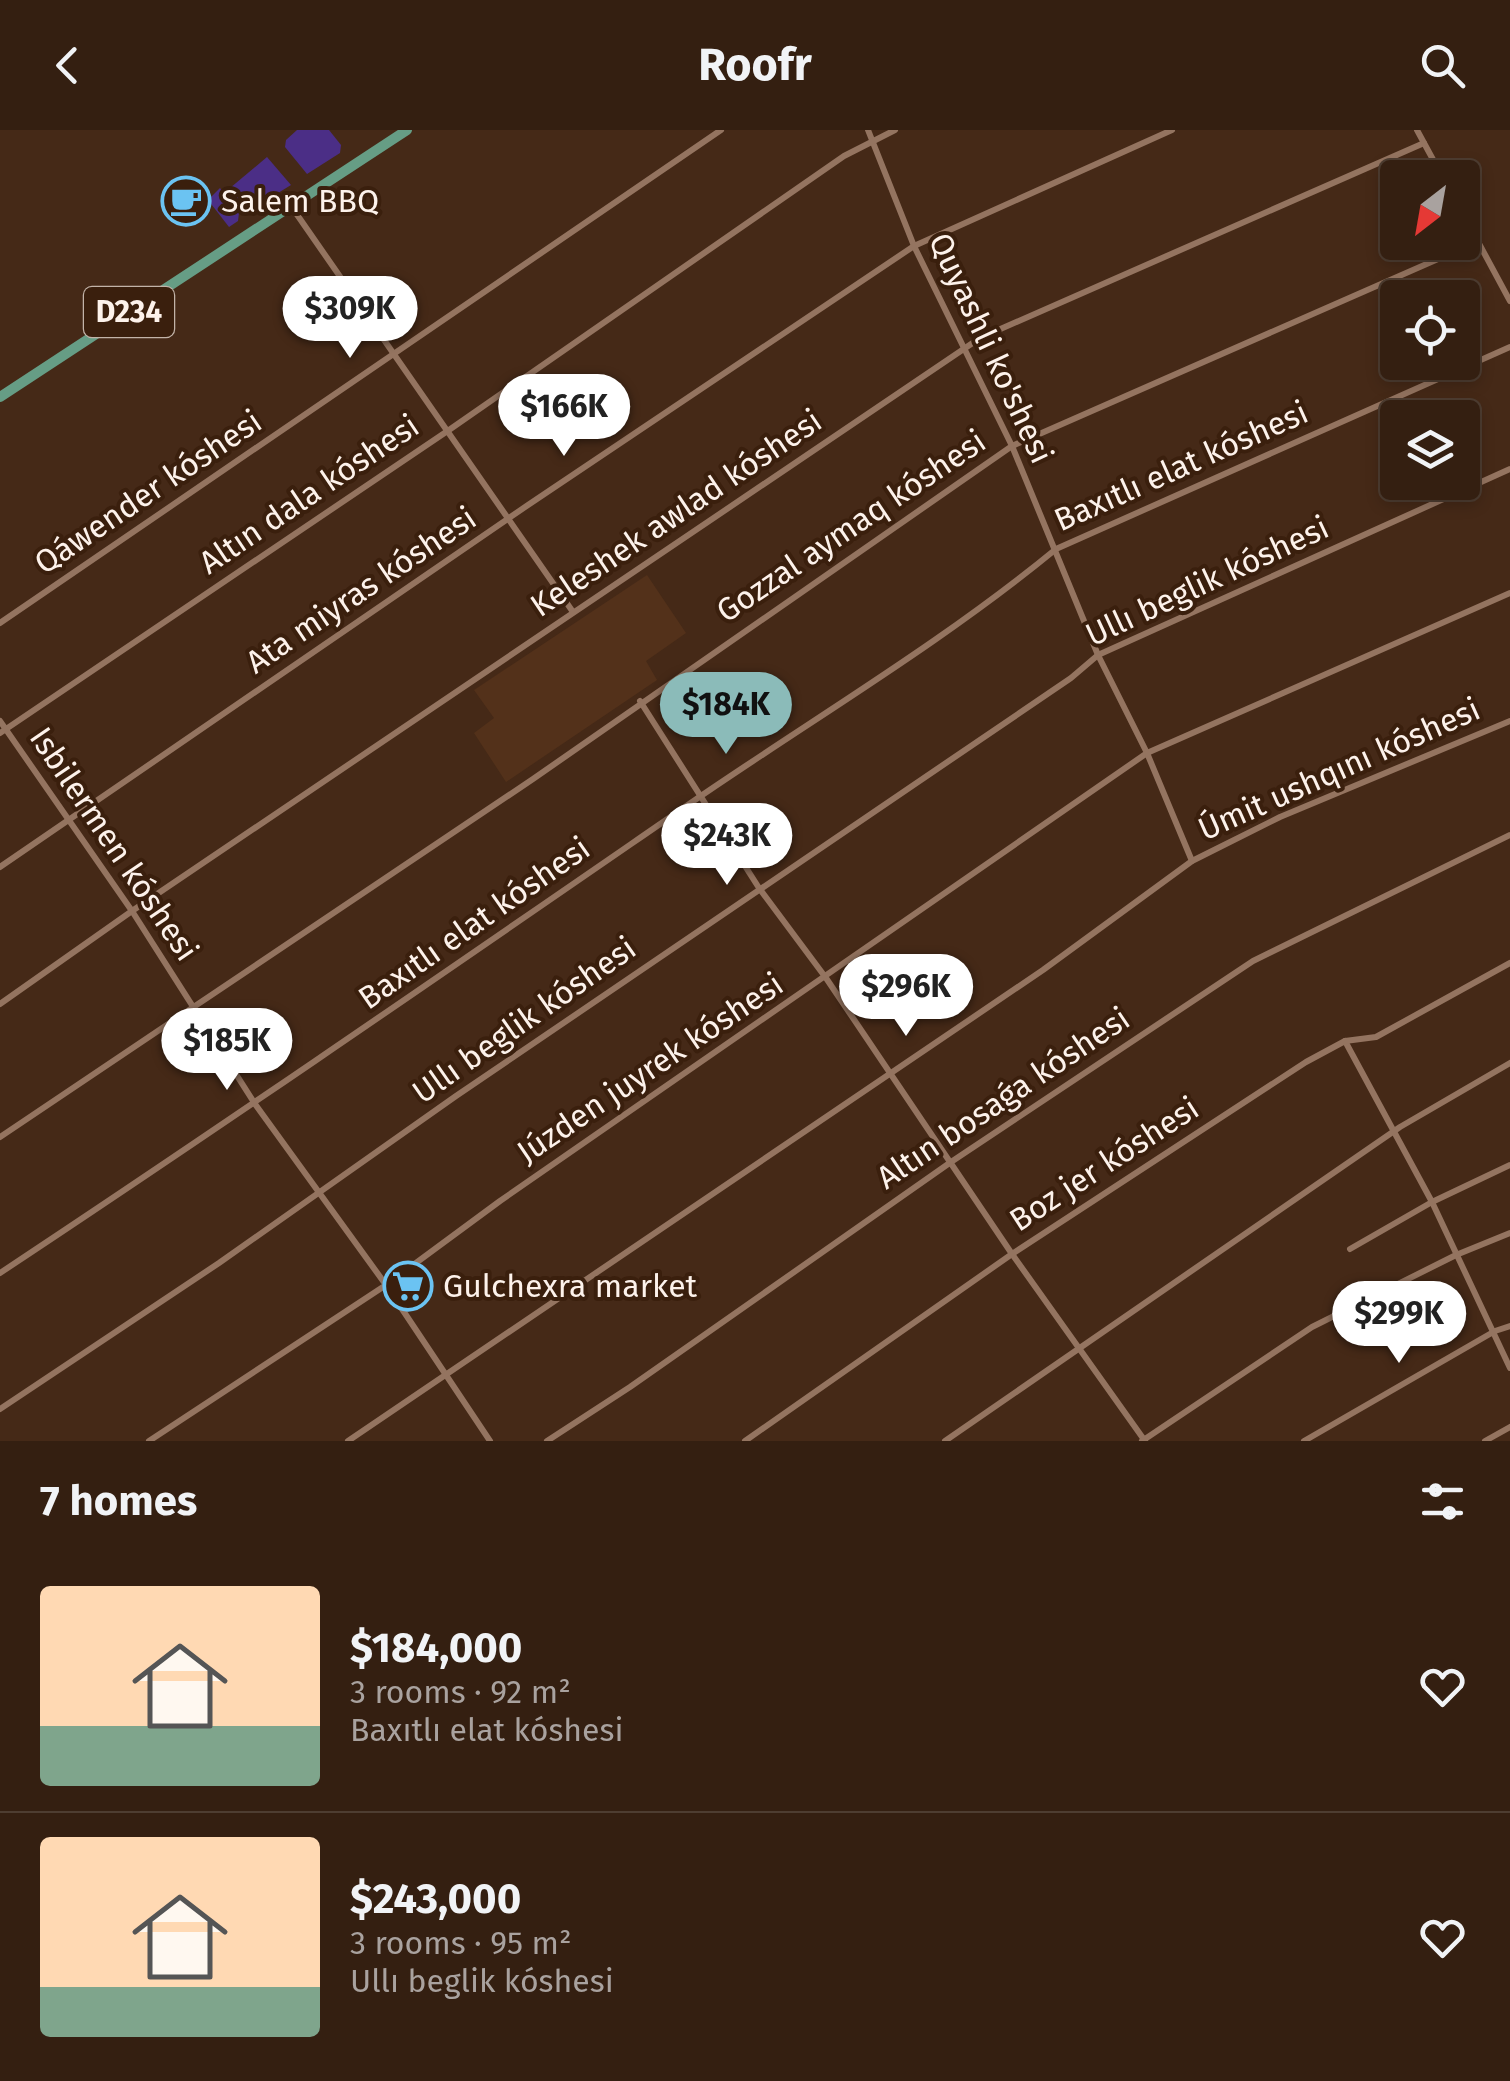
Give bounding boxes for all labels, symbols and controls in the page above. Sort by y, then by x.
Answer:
icon: back [40,38,95,93]
text: Roofr [698,38,812,92]
icon: search [1415,38,1470,93]
north arrow [1380,160,1480,260]
map controls [1380,160,1480,500]
cafe icon: Salem BBQ [160,175,212,227]
place label: Salem BBQ [221,182,379,220]
street label: Quyashli ko'shesi [921,227,1061,469]
pin: $309K [280,276,420,361]
button: locate [1380,280,1480,380]
road number: D234 [84,287,174,337]
text: $309K [305,289,395,327]
pin: $166K [494,374,634,459]
text: $166K [520,387,608,425]
street label: Baxıtlı elat kóshesi [1048,393,1314,539]
button: layers [1380,400,1480,500]
street label: Keleshek awlad kóshesi [523,401,829,625]
street label: Qáwender kóshesi [27,402,269,582]
street label: Altın dala kóshesi [192,406,426,582]
street label: Gozzal aymaq kóshesi [709,422,993,630]
street label: Ata miyras kóshesi [239,499,483,681]
street label: Ullı beglik kóshesi [1079,508,1335,654]
pin: $184K [656,672,796,757]
text: $184K [682,685,770,723]
street label: Úmit ushqını kóshesi [1192,690,1486,848]
street label: Isbilermen kóshesi [22,720,206,968]
pin: $243K [657,803,797,888]
text: $243K [683,816,771,854]
street label: Baxıtlı elat kóshesi [351,829,597,1017]
street label: Ullı beglik kóshesi [405,929,643,1111]
pin: $296K [836,954,976,1039]
street label: Júzden juyrek kóshesi [510,965,790,1171]
text: $296K [861,967,951,1005]
street label: Altın bosaǵa kóshesi [869,999,1137,1197]
pin: $185K [157,1008,297,1093]
text: $185K [183,1021,271,1059]
street label: Boz jer kóshesi [1002,1089,1206,1239]
supermarket icon: Gulchexra market [382,1260,434,1312]
place label: Gulchexra market [443,1267,698,1305]
pin: $299K [1329,1281,1469,1366]
text: $299K [1354,1294,1444,1332]
icon: filters [1415,1474,1470,1529]
text: 7 homes [40,1476,197,1526]
text: $184,000 [350,1623,522,1673]
icon: home [120,1626,240,1746]
icon: heart [1415,1659,1470,1714]
text: 3 rooms · 92 m² [350,1673,571,1711]
text: Baxıtlı elat kóshesi [350,1711,624,1749]
text: $243,000 [350,1874,521,1924]
icon: home [120,1877,240,1997]
icon: heart [1415,1910,1470,1965]
text: 3 rooms · 95 m² [350,1924,572,1962]
text: Ullı beglik kóshesi [350,1962,614,2000]

